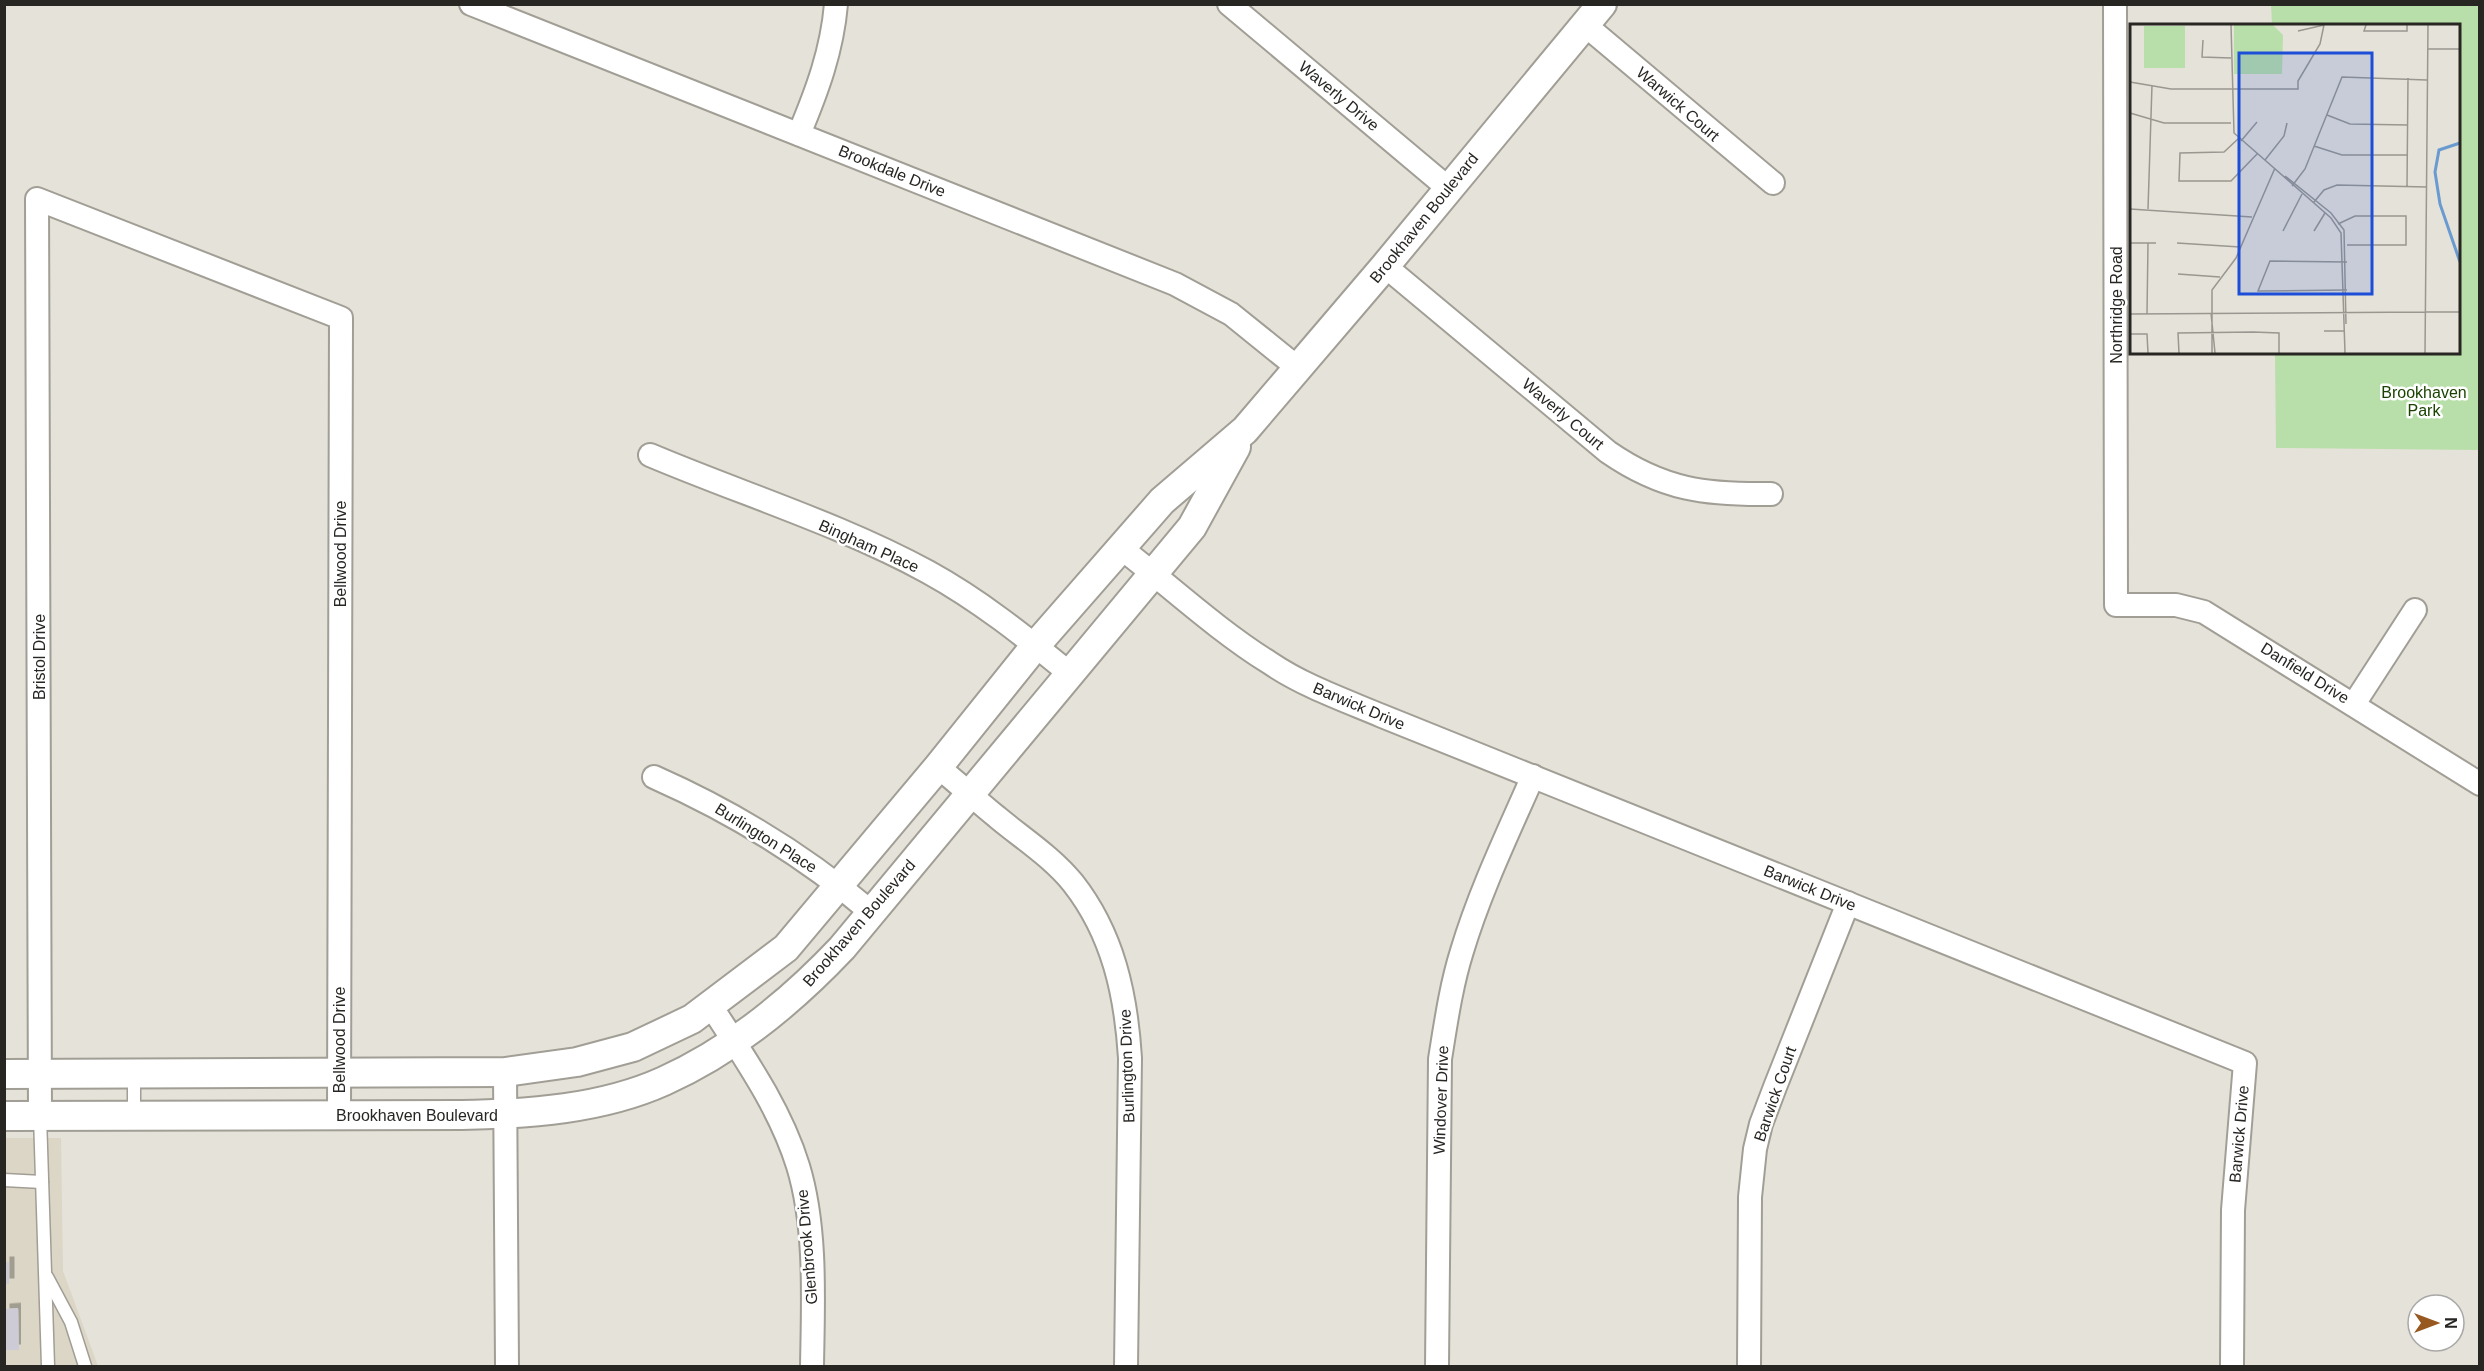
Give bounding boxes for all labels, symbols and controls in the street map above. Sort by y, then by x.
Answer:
inset map [2130,24,2460,354]
street label: Waverly Drive [1296,58,1382,134]
street label: Warwick Court [1633,64,1723,145]
street label: Brookdale Drive [836,142,948,200]
street label: Brookhaven Boulevard [1366,150,1482,286]
street label: Northridge Road [2108,246,2125,364]
street label: Waverly Court [1519,375,1607,453]
park label: Brookhaven Park [2381,384,2467,419]
street label: Bellwood Drive [332,501,349,607]
street label: Bingham Place [816,516,922,576]
street label: Bristol Drive [31,614,48,700]
street label: Danfield Drive [2258,639,2352,707]
street label: Barwick Drive [1311,679,1407,733]
street label: Burlington Place [712,800,820,876]
street label: Brookhaven Boulevard [799,856,919,990]
street label: Barwick Drive [1761,862,1859,914]
street label: Bellwood Drive [331,987,348,1093]
street label: Burlington Drive [1117,1009,1137,1123]
street label: Barwick Court [1751,1044,1799,1144]
street label: Windover Drive [1431,1045,1451,1155]
street label: Barwick Drive [2226,1084,2252,1183]
street label: Brookhaven Boulevard [336,1107,498,1124]
street label: Glenbrook Drive [793,1189,821,1305]
north arrow [2406,1293,2466,1353]
text: N [2442,1317,2459,1329]

